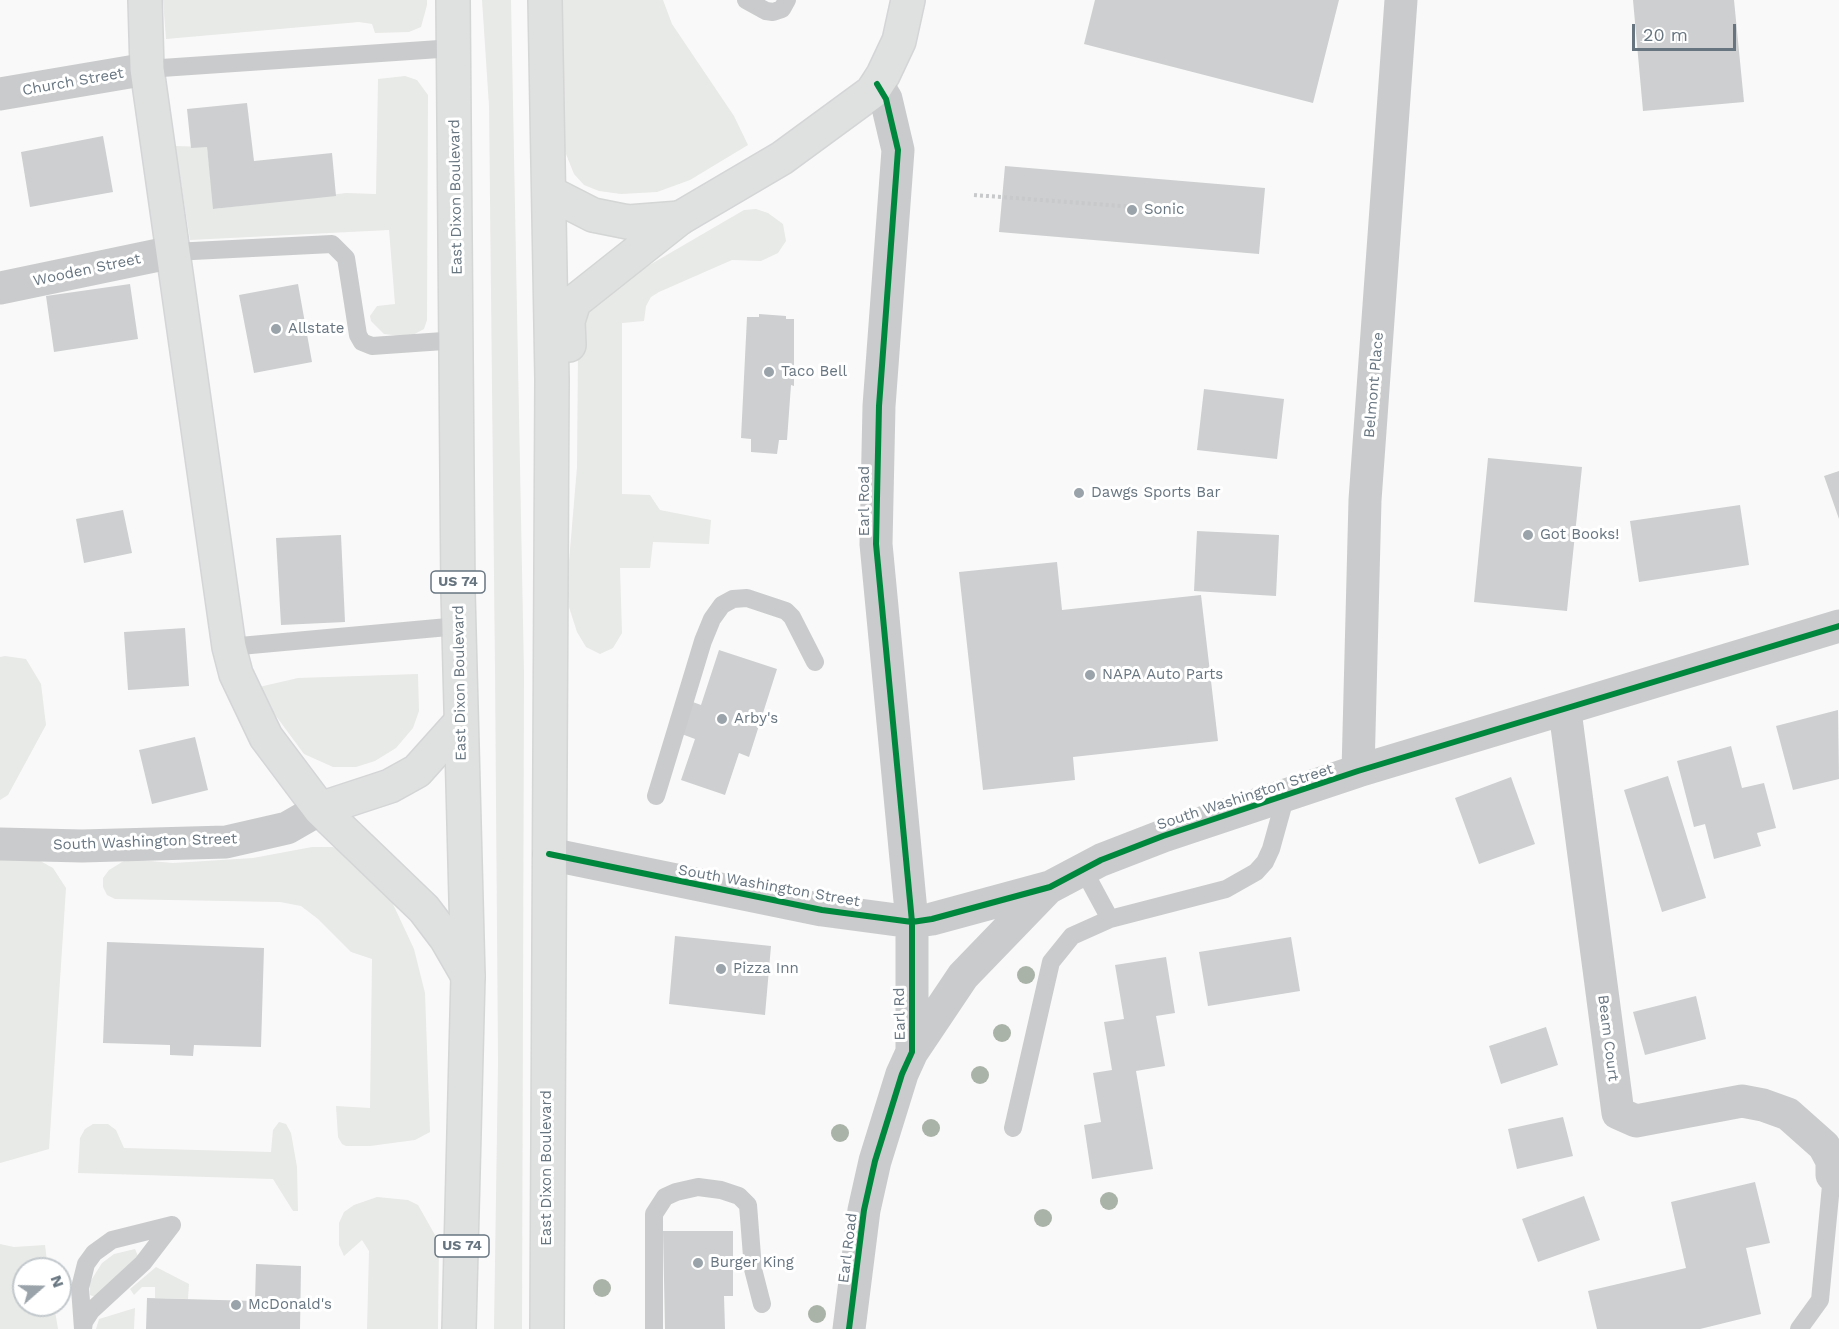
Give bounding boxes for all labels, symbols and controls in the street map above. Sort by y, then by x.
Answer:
scale bar [1635,12,1738,50]
text: 20 m [1643,24,1688,45]
street label: Church Street [21,64,125,100]
street label: East Dixon Boulevard [446,119,466,275]
place label: Sonic [1144,201,1184,219]
marker: Sonic [1125,203,1139,217]
street label: Wooden Street [32,250,142,290]
place label: Allstate [288,320,344,338]
marker: Allstate [269,322,283,336]
street label: Belmont Place [1360,331,1388,439]
place label: Taco Bell [781,363,847,381]
marker: Taco Bell [762,365,776,379]
street label: Earl Road [856,466,874,536]
place label: Dawgs Sports Bar [1091,484,1221,502]
marker: Dawgs Sports Bar [1072,486,1086,500]
place label: Got Books! [1540,526,1619,544]
marker: Got Books! [1521,528,1535,542]
road number: US 74 [431,571,485,593]
street label: East Dixon Boulevard [450,605,470,761]
place label: NAPA Auto Parts [1102,666,1223,684]
marker: NAPA Auto Parts [1083,668,1097,682]
place label: Arby's [734,710,778,728]
marker: Arby's [715,712,729,726]
street label: South Washington Street [1155,760,1335,834]
street label: South Washington Street [53,830,237,854]
street label: South Washington Street [677,861,861,911]
place label: Pizza Inn [733,960,799,978]
marker: Pizza Inn [714,962,728,976]
street label: Earl Rd [891,987,909,1041]
street label: Beam Court [1594,994,1622,1082]
street label: East Dixon Boulevard [538,1090,556,1246]
street label: Earl Road [835,1212,861,1284]
road number: US 74 [435,1235,489,1257]
place label: Burger King [710,1254,794,1272]
marker: Burger King [691,1256,705,1270]
north arrow [12,1257,72,1317]
text: N [47,1273,68,1290]
place label: McDonald's [248,1296,332,1314]
marker: McDonald's [229,1298,243,1312]

